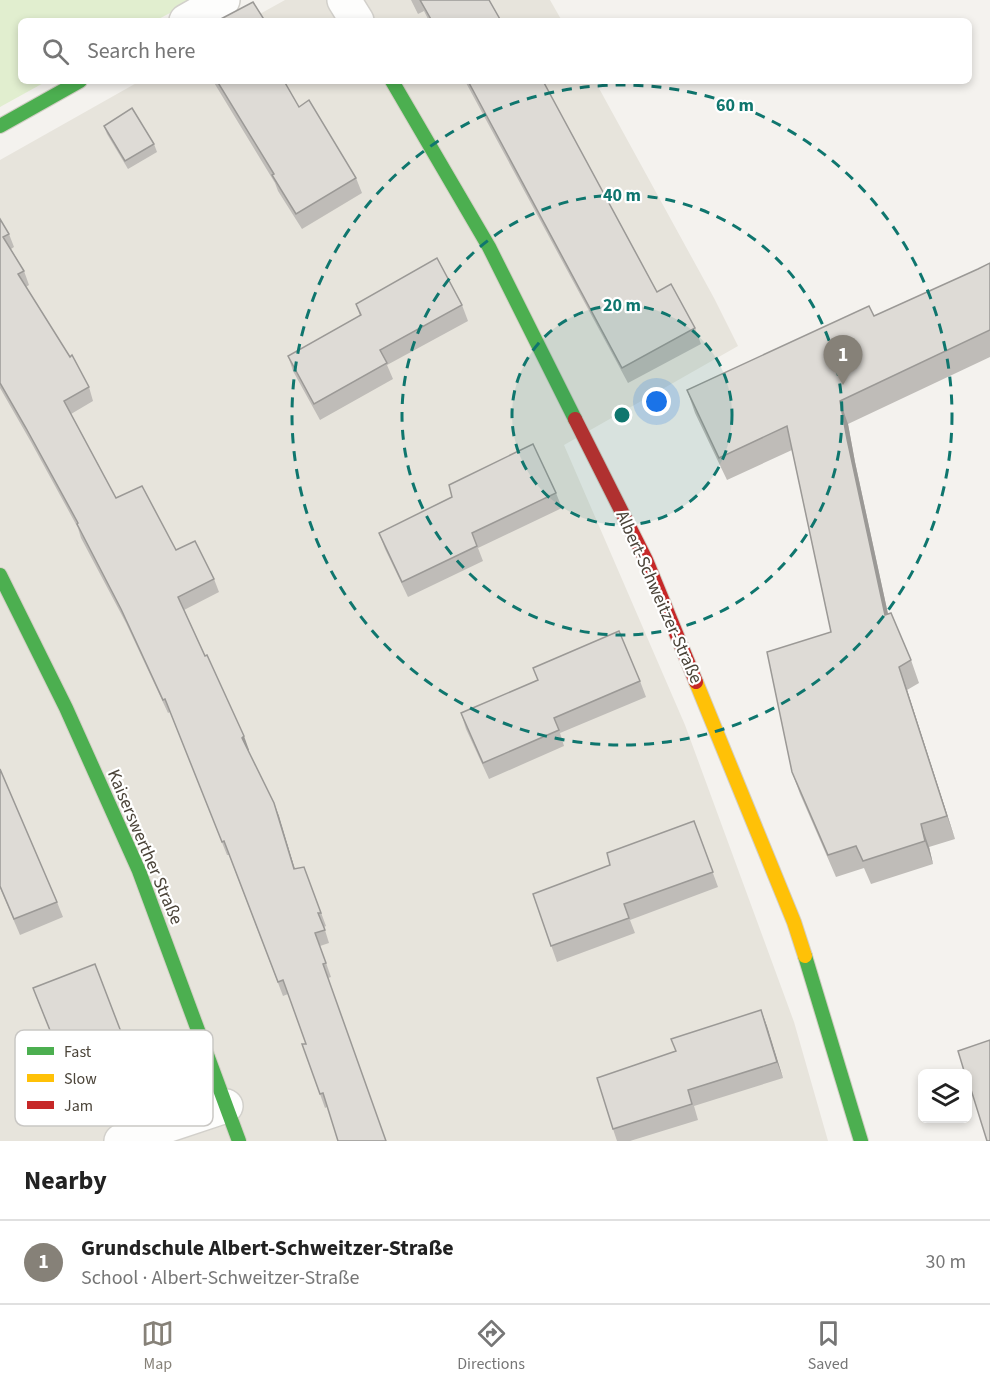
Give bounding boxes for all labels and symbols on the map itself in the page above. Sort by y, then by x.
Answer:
text: 60 m [716,93,754,118]
text: 40 m [603,183,641,208]
text: 20 m [603,293,641,318]
pin: 1 [824,336,862,385]
your location [642,387,671,416]
centre of rings [612,405,632,425]
street label: Albert-Schweitzer-Straße [609,506,709,688]
street label: Kaiserswerther Straße [101,766,189,928]
legend [15,1030,213,1126]
text: Fast [64,1041,92,1063]
text: Slow [64,1068,97,1090]
text: Jam [64,1095,93,1117]

